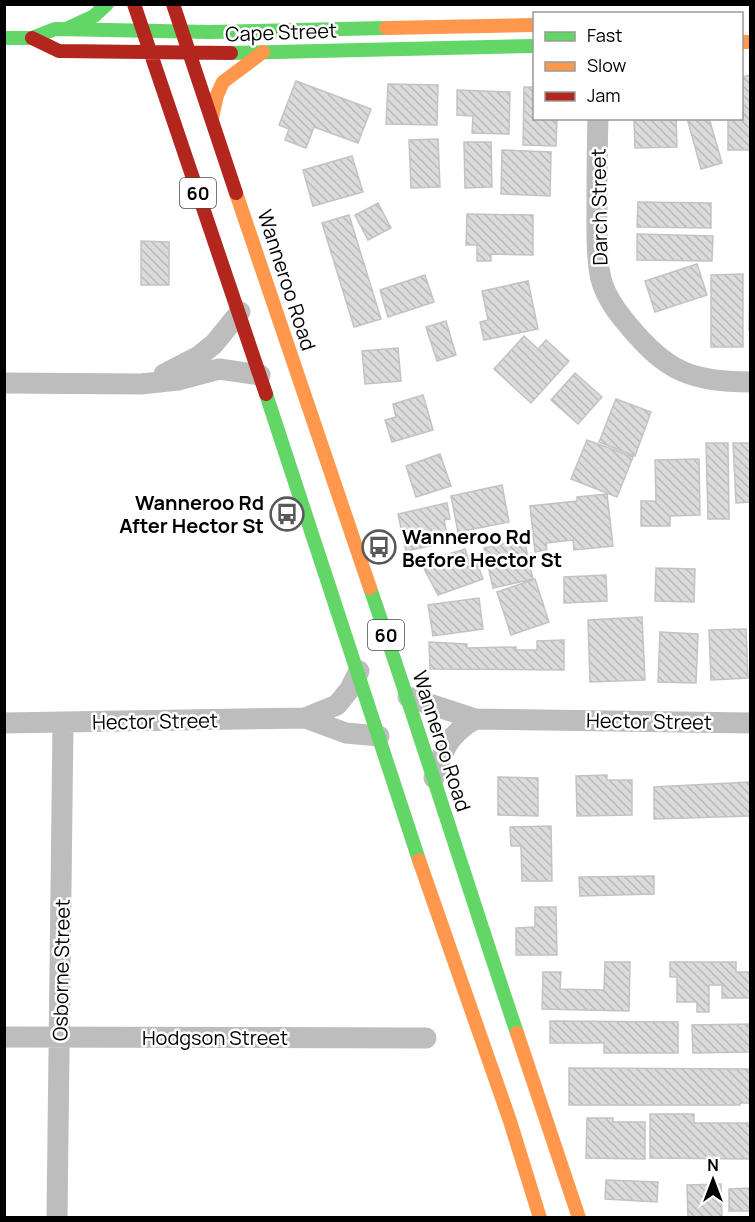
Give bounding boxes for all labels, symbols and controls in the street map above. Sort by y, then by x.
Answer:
legend [533,12,743,120]
street label: Cape Street [225,17,337,47]
text: Fast [587,23,622,47]
text: Slow [587,53,627,77]
text: Jam [587,83,621,107]
street label: Darch Street [584,148,614,266]
road number: 60 [180,178,216,208]
street label: Wanneroo Road [252,206,322,354]
place label: Wanneroo Rd After Hector St [119,489,264,539]
bus stop icon: Wanneroo Rd After Hector St [269,496,305,532]
place label: Wanneroo Rd Before Hector St [402,523,562,573]
bus stop icon: Wanneroo Rd Before Hector St [361,529,397,565]
road number: 60 [368,620,404,650]
street label: Wanneroo Road [407,667,477,815]
street label: Hector Street [92,706,218,736]
street label: Hector Street [586,706,712,736]
street label: Osborne Street [46,899,76,1041]
street label: Hodgson Street [142,1024,288,1051]
north arrow [683,1150,743,1210]
text: N [707,1154,719,1176]

